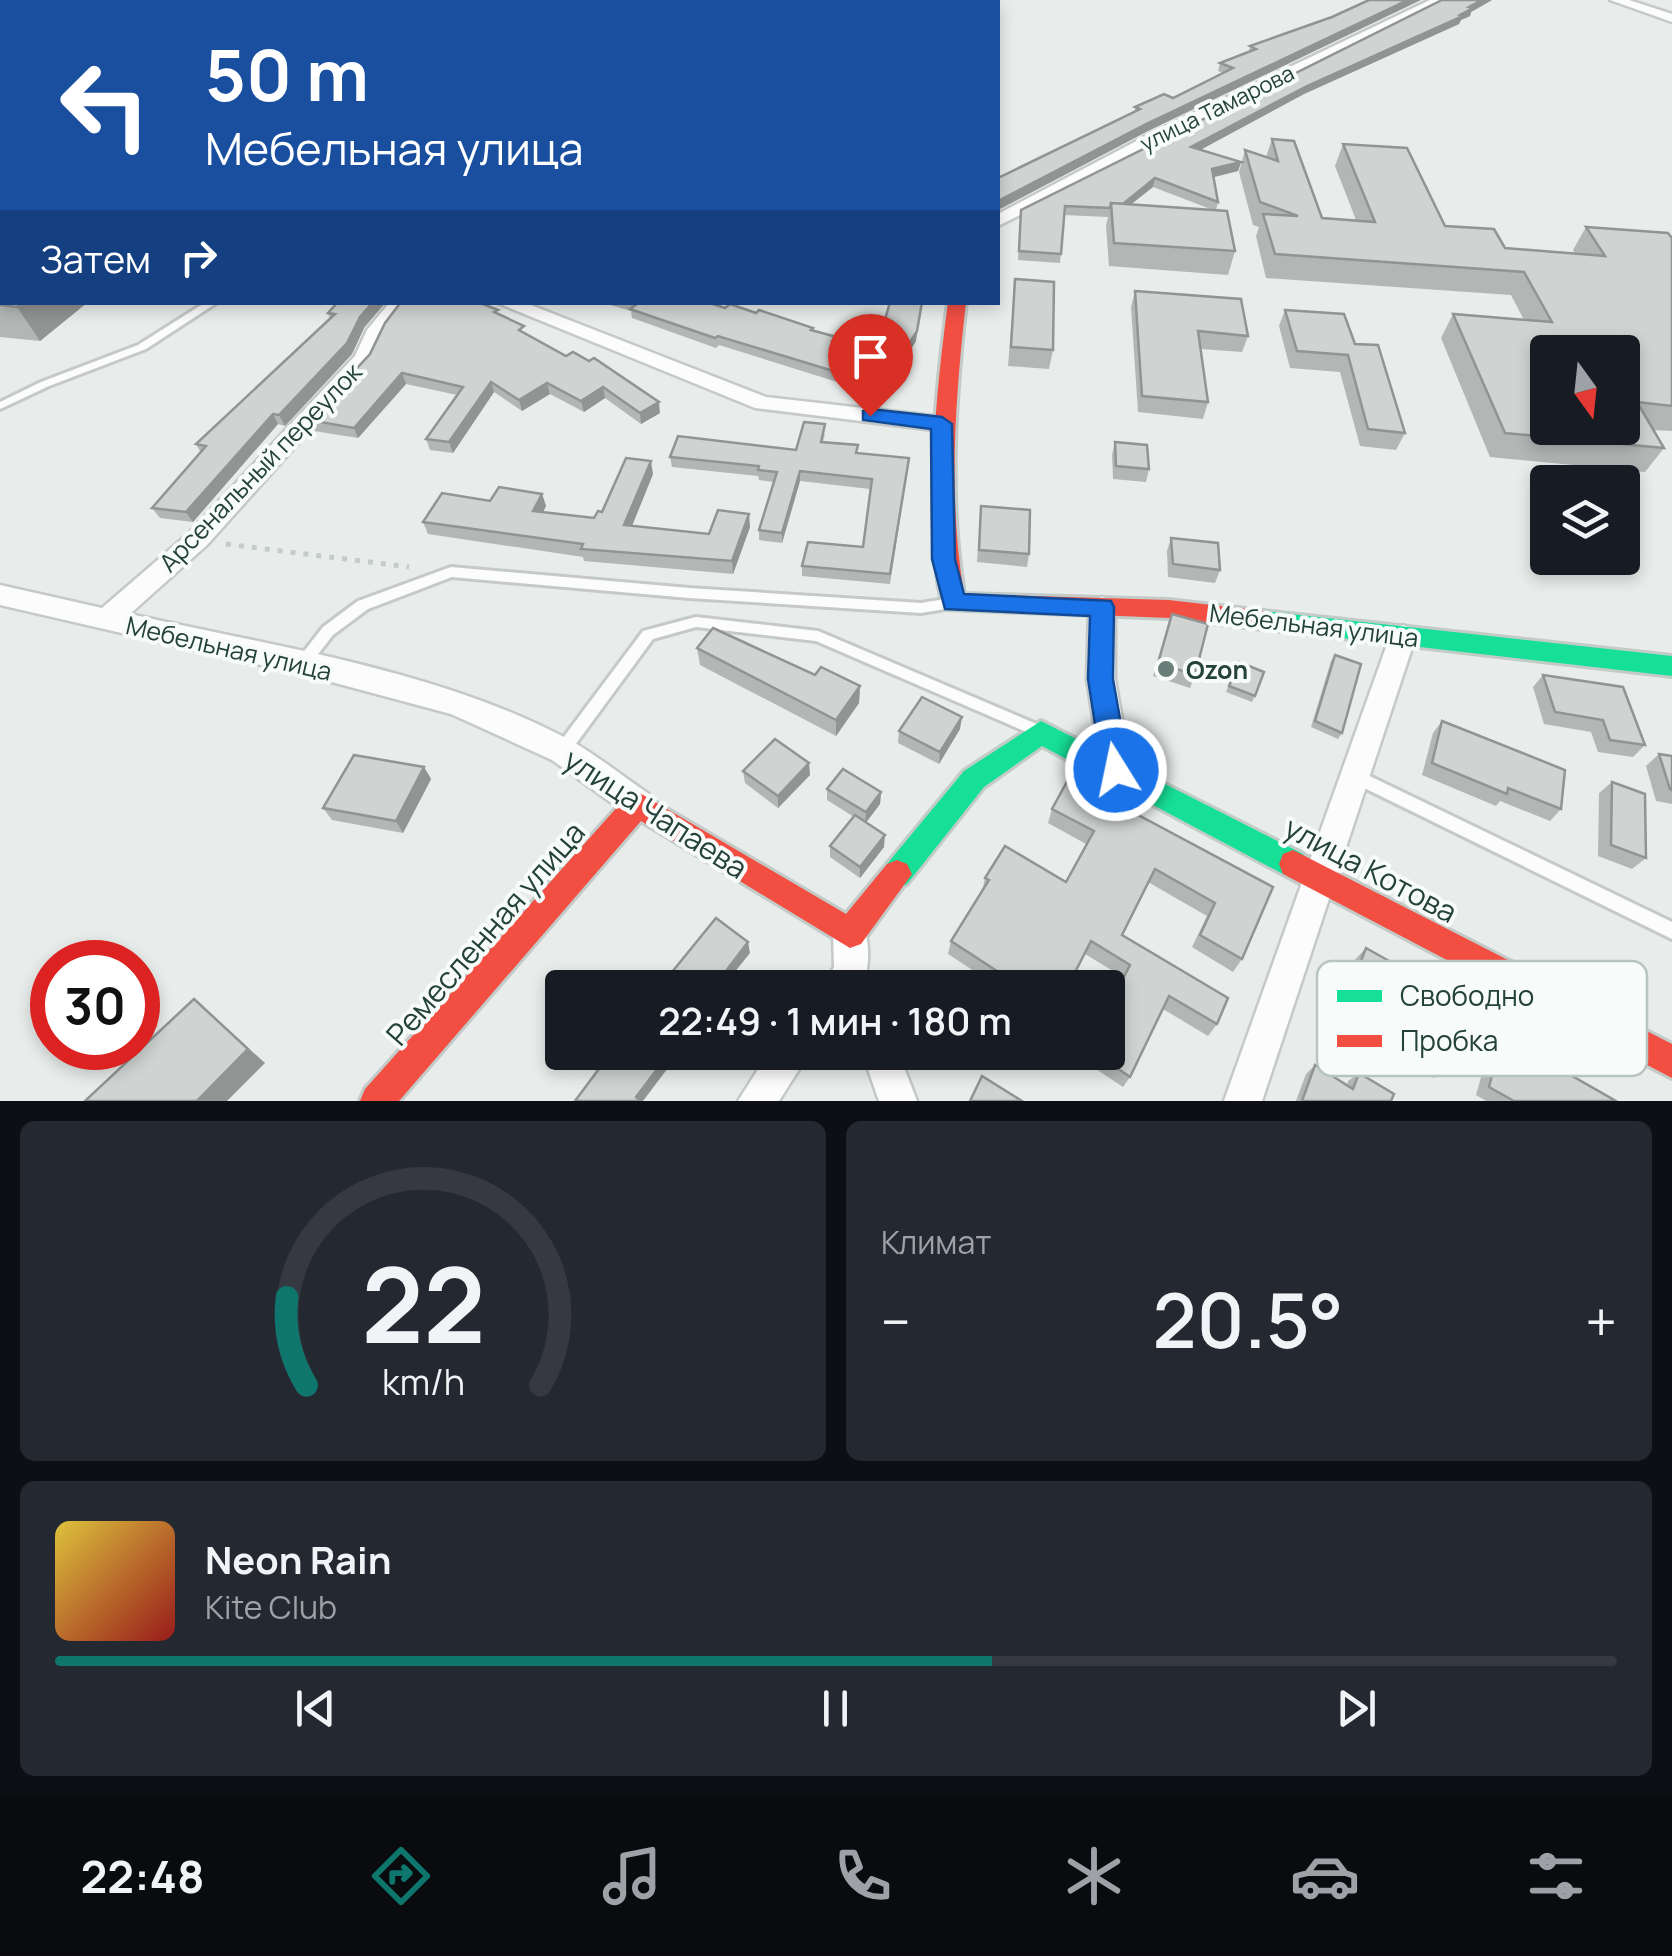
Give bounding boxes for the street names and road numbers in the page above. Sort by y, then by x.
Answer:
street label: улица Тамарова [1135,58,1299,158]
street label: Арсенальный переулок [151,354,370,579]
street label: Мебельная улица [1208,595,1420,655]
street label: Мебельная улица [123,607,335,689]
street label: улица Чапаева [556,738,756,888]
street label: улица Котова [1277,806,1465,932]
street label: Ремесленная улица [376,812,594,1054]

